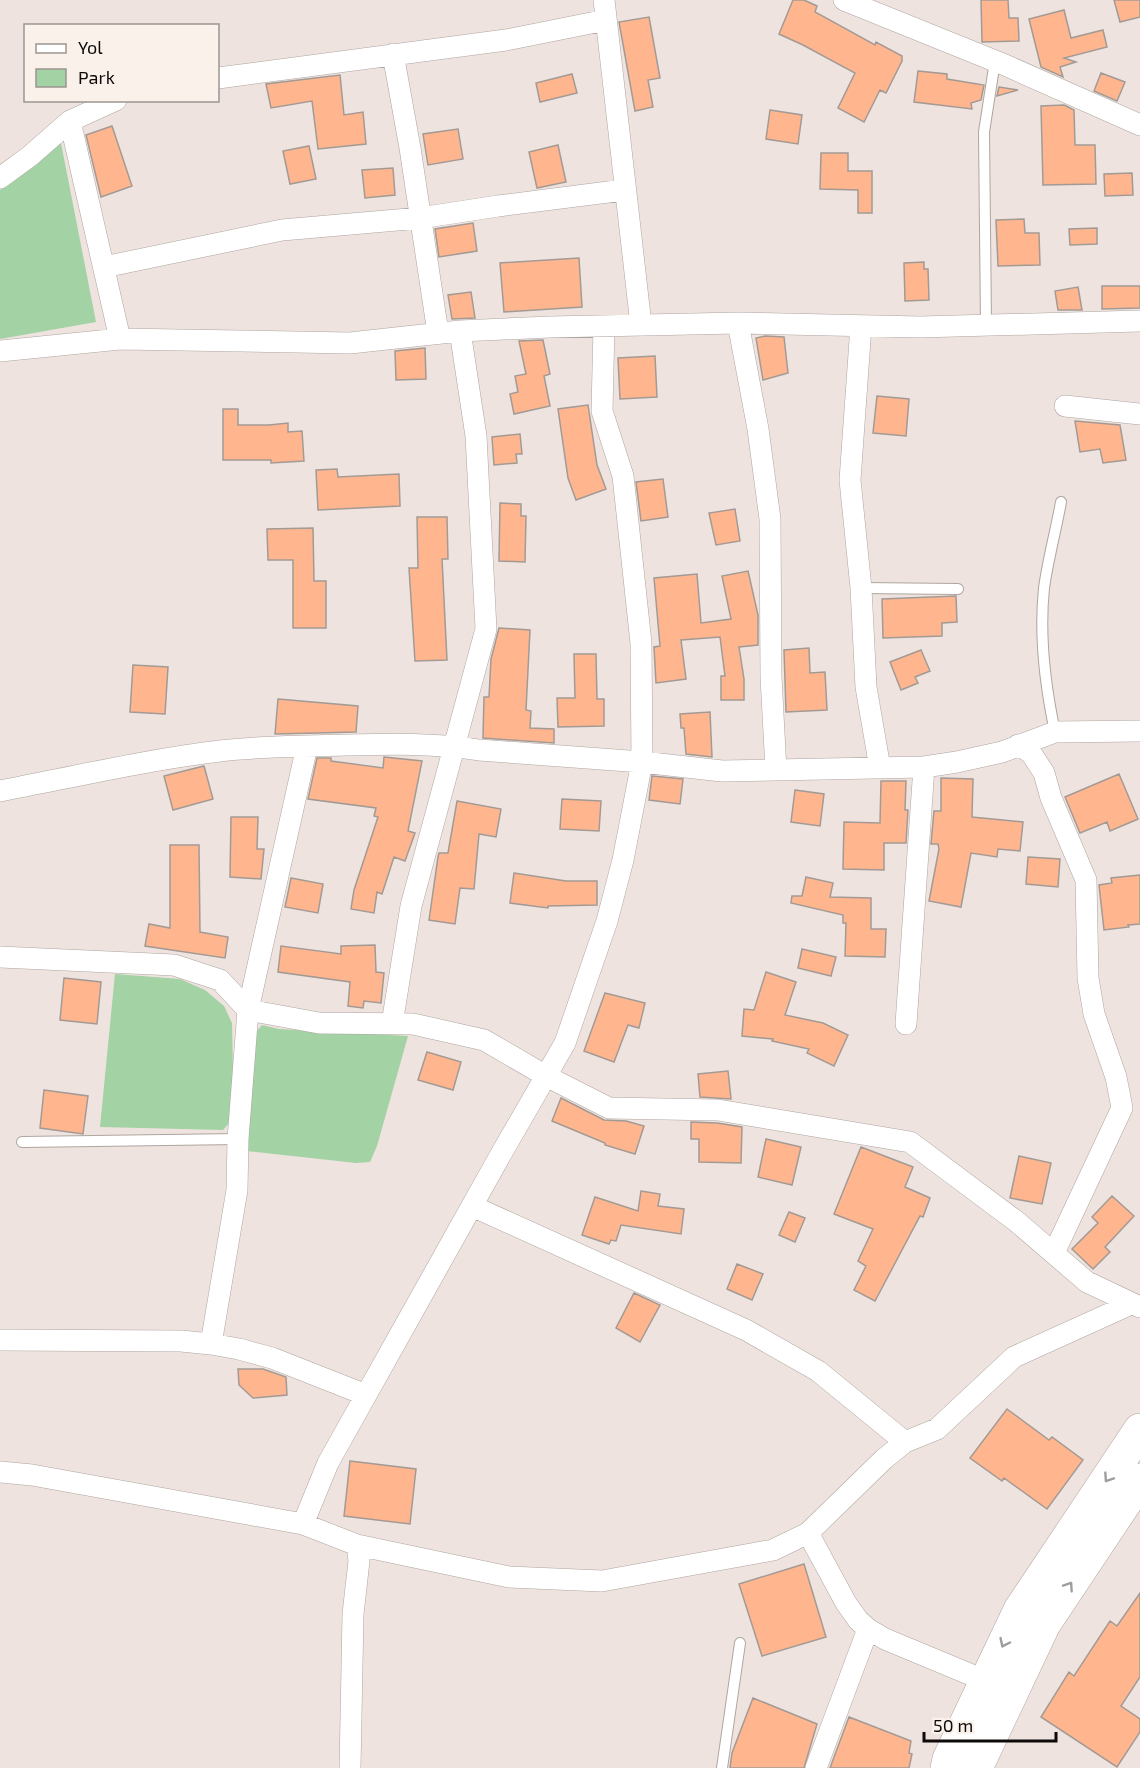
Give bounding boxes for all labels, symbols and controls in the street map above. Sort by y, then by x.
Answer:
legend [24,24,219,102]
text: Yol [78,36,103,58]
text: Park [78,66,115,88]
one-way arrow [1104,1472,1115,1483]
one-way arrow [1062,1581,1073,1592]
one-way arrow [1000,1637,1012,1648]
scale bar [924,1705,1056,1743]
text: 50 m [933,1714,973,1736]

